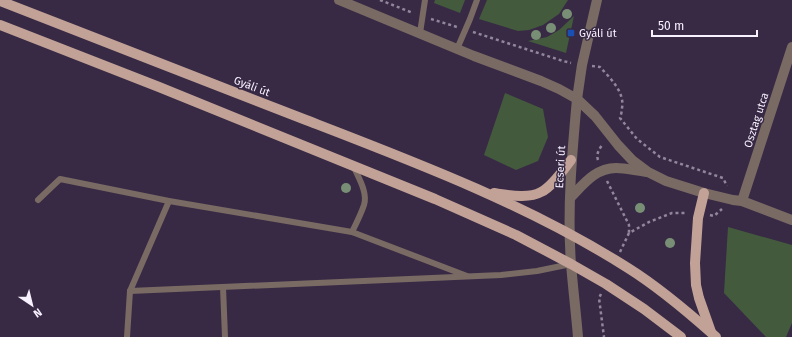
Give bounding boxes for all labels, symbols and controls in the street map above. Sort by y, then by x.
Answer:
scale bar [652,12,757,38]
text: 50 m [658,19,684,33]
place label: Gyáli út [579,27,617,40]
marker: Gyáli út [566,28,576,38]
street label: Gyáli út [232,74,272,99]
street label: Osztag utca [741,91,772,149]
street label: Ecseri út [553,145,568,189]
north arrow [12,285,52,325]
text: N [31,305,44,320]

